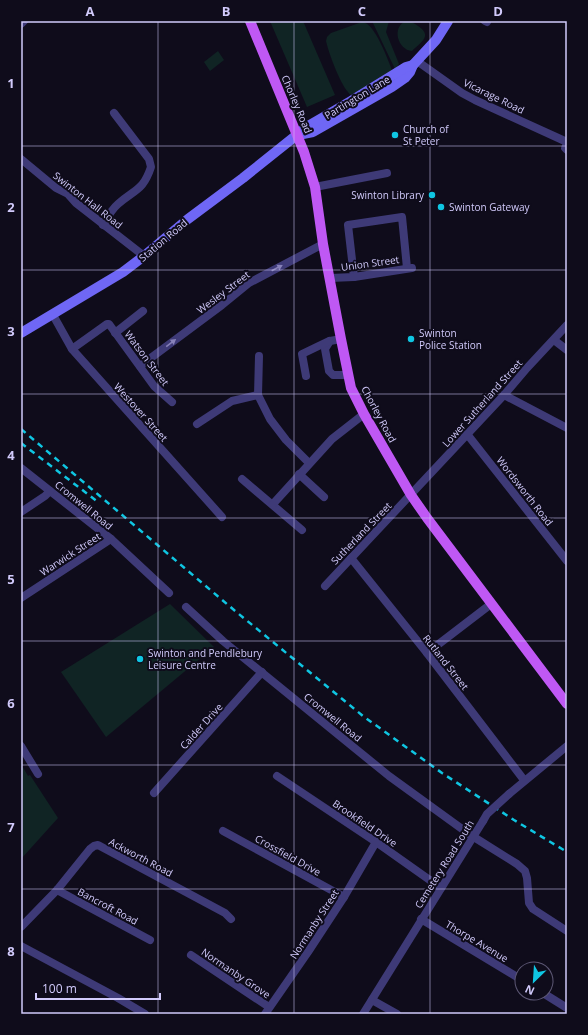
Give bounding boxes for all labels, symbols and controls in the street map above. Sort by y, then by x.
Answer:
text: A [86,2,95,20]
text: B [222,2,231,20]
text: C [358,2,366,20]
text: D [493,2,503,20]
street label: Partington Lane [322,72,393,122]
street label: Chorley Road [278,73,316,135]
text: 1 [7,74,15,92]
street label: Vicarage Road [461,75,527,117]
place label: Church of St Peter [403,122,449,148]
marker: Church of St Peter [390,130,400,140]
street label: Swinton Hall Road [50,168,126,232]
place label: Swinton Library [351,188,425,202]
marker: Swinton Library [427,190,437,200]
text: 2 [7,198,15,216]
place label: Swinton Gateway [449,200,531,214]
marker: Swinton Gateway [436,202,446,212]
street label: Station Road [136,216,190,264]
street label: Union Street [340,252,400,274]
one-way arrow [271,265,283,271]
street label: Wesley Street [194,267,253,317]
text: 3 [7,322,15,340]
place label: Swinton Police Station [419,326,482,352]
street label: Watson Street [122,328,173,389]
marker: Swinton Police Station [406,334,416,344]
one-way arrow [166,339,177,347]
street label: Lower Sutherland Street [439,356,525,450]
street label: Westover Street [111,380,171,445]
street label: Chorley Road [358,383,400,445]
text: 4 [7,446,15,464]
street label: Wordsworth Road [494,454,556,528]
street label: Cromwell Road [52,477,116,533]
street label: Sutherland Street [328,498,395,567]
street label: Warwick Street [37,529,103,579]
text: 5 [7,570,15,588]
street label: Rutland Street [420,631,472,693]
place label: Swinton and Pendlebury Leisure Centre [148,646,263,672]
marker: Swinton and Pendlebury Leisure Centre [135,654,145,664]
street label: Cromwell Road [301,689,365,745]
text: 6 [7,694,15,712]
street label: Calder Drive [177,700,226,752]
street label: Brookfield Drive [330,796,400,850]
street label: Cemetery Road South [411,817,477,911]
text: 7 [7,818,15,836]
street label: Crossfield Drive [253,831,324,879]
street label: Ackworth Road [107,834,175,880]
street label: Bancroft Road [75,884,141,928]
street label: Normanby Street [286,886,342,961]
street label: Thorpe Avenue [443,917,511,965]
text: 8 [7,942,15,960]
street label: Normanby Grove [199,945,274,1001]
north arrow [514,961,554,1001]
scale bar [36,975,160,1001]
text: 100 m [42,980,77,997]
text: N [522,982,537,999]

